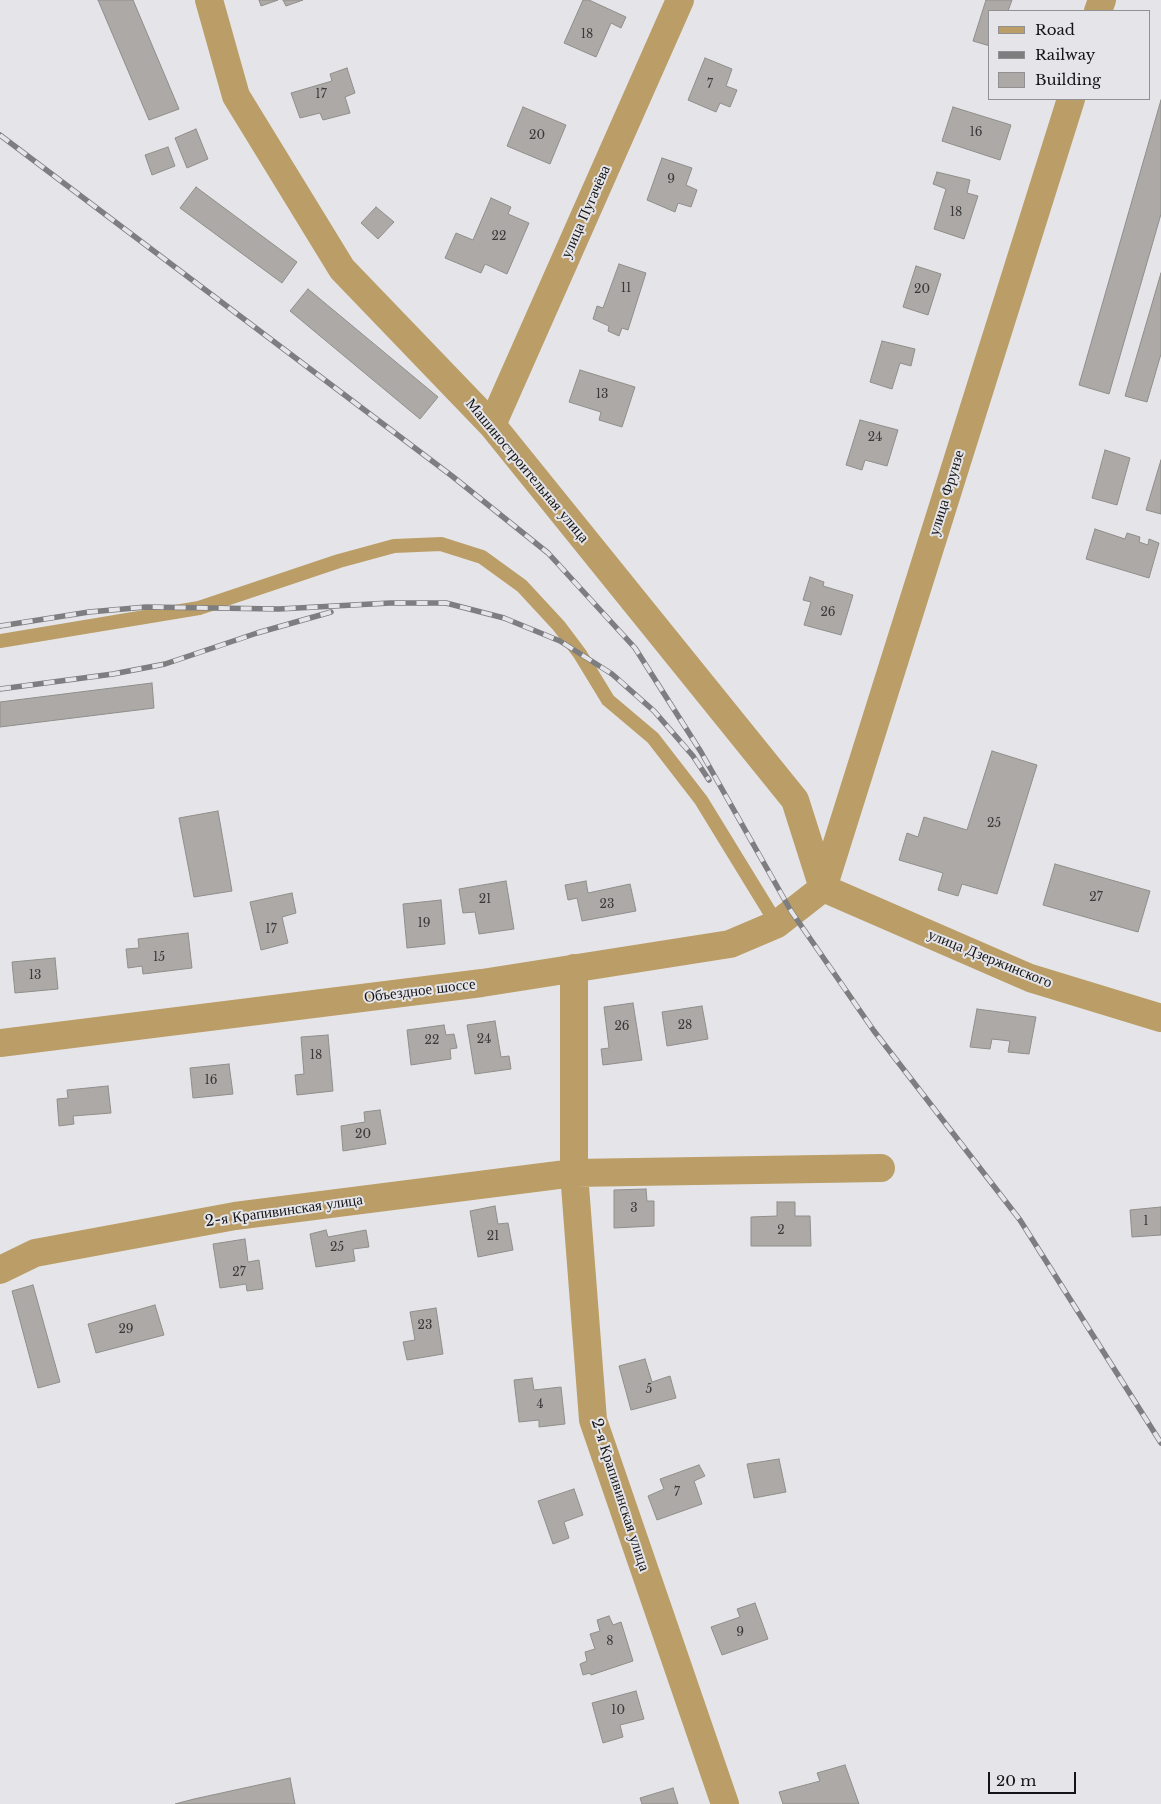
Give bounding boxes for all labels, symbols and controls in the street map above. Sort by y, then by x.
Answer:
legend [988,10,1151,100]
text: Road [1035,20,1075,39]
house number: 18 [581,28,593,42]
text: Railway [1035,45,1095,64]
text: Building [1035,70,1101,89]
house number: 7 [707,78,713,92]
house number: 17 [315,88,327,102]
house number: 16 [969,126,983,140]
house number: 20 [529,129,545,143]
street label: улица Пугачёва [558,163,614,261]
house number: 9 [667,173,675,187]
house number: 18 [950,206,962,220]
house number: 22 [492,230,506,244]
house number: 11 [621,282,631,296]
house number: 20 [914,283,930,297]
house number: 13 [596,388,608,402]
street label: Машиностроительная улица [461,395,593,547]
house number: 24 [868,431,882,445]
street label: улица Фрунзе [925,448,969,538]
house number: 26 [820,606,836,620]
house number: 25 [987,817,1001,831]
house number: 27 [1089,891,1103,905]
house number: 21 [479,893,491,907]
house number: 23 [600,898,614,912]
house number: 19 [417,917,431,931]
house number: 17 [265,923,277,937]
street label: улица Дзержинского [925,926,1055,992]
house number: 15 [153,951,165,965]
house number: 13 [29,969,41,983]
street label: Объездное шоссе [363,975,477,1007]
house number: 28 [678,1019,692,1033]
house number: 26 [614,1020,630,1034]
house number: 24 [477,1033,491,1047]
house number: 22 [425,1034,439,1048]
house number: 18 [310,1049,322,1063]
house number: 16 [204,1074,218,1088]
house number: 20 [355,1128,371,1142]
street label: 2-я Крапивинская улица [204,1191,364,1231]
house number: 3 [630,1202,638,1216]
house number: 1 [1143,1215,1149,1229]
house number: 2 [777,1224,785,1238]
house number: 21 [487,1230,499,1244]
house number: 25 [330,1241,344,1255]
house number: 27 [232,1266,246,1280]
house number: 23 [418,1319,432,1333]
house number: 29 [118,1323,134,1337]
house number: 5 [646,1383,652,1397]
house number: 4 [536,1398,544,1412]
street label: 2-я Крапивинская улица [587,1417,653,1573]
house number: 7 [674,1486,680,1500]
house number: 9 [736,1626,744,1640]
house number: 8 [606,1635,614,1649]
house number: 10 [611,1704,625,1718]
scale bar [991,1762,1078,1794]
text: 20 m [996,1771,1036,1790]

